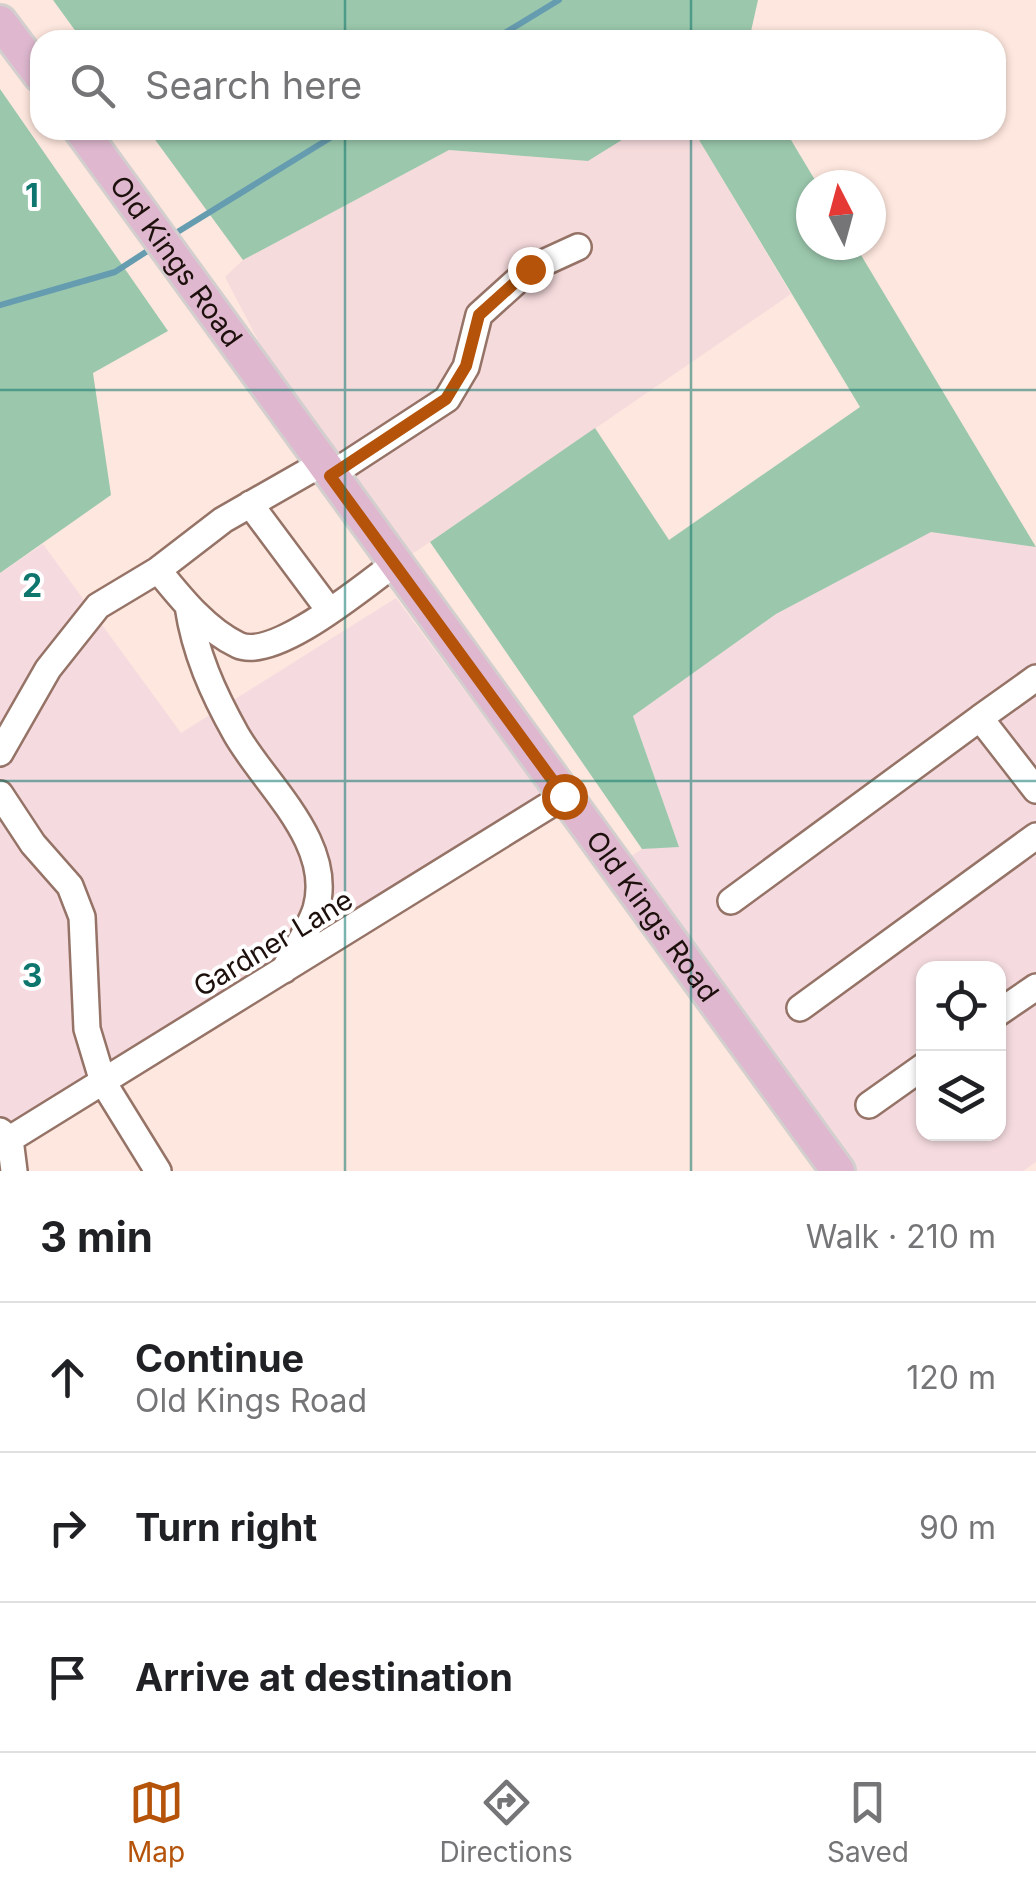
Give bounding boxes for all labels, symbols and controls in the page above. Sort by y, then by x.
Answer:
search box [30,30,1006,140]
icon: search [65,58,120,113]
text: Search here [145,62,362,108]
street label: Old Kings Road [103,169,250,353]
north arrow [796,170,886,260]
text: 1 [25,176,39,215]
route end [508,247,554,293]
text: 2 [22,566,42,605]
route start [542,774,588,820]
street label: Old Kings Road [579,824,726,1008]
street label: Gardner Lane [187,882,359,1004]
text: 3 [22,956,42,995]
map controls [916,961,1006,1141]
button: locate [916,961,1006,1051]
button: layers [916,1051,1006,1141]
text: 3 min [40,1211,153,1262]
text: Walk · 210 m [806,1217,996,1256]
text: Continue [135,1335,304,1381]
icon: ahead [40,1350,95,1405]
text: 120 m [906,1358,996,1397]
text: Old Kings Road [135,1381,367,1420]
icon: right [40,1500,95,1555]
text: Turn right [135,1504,317,1550]
text: 90 m [919,1508,996,1547]
icon: arrive [40,1650,95,1705]
text: Arrive at destination [135,1654,513,1700]
tab: Map [127,1775,185,1869]
tab: Directions [439,1775,573,1869]
tab: Saved [827,1775,909,1869]

